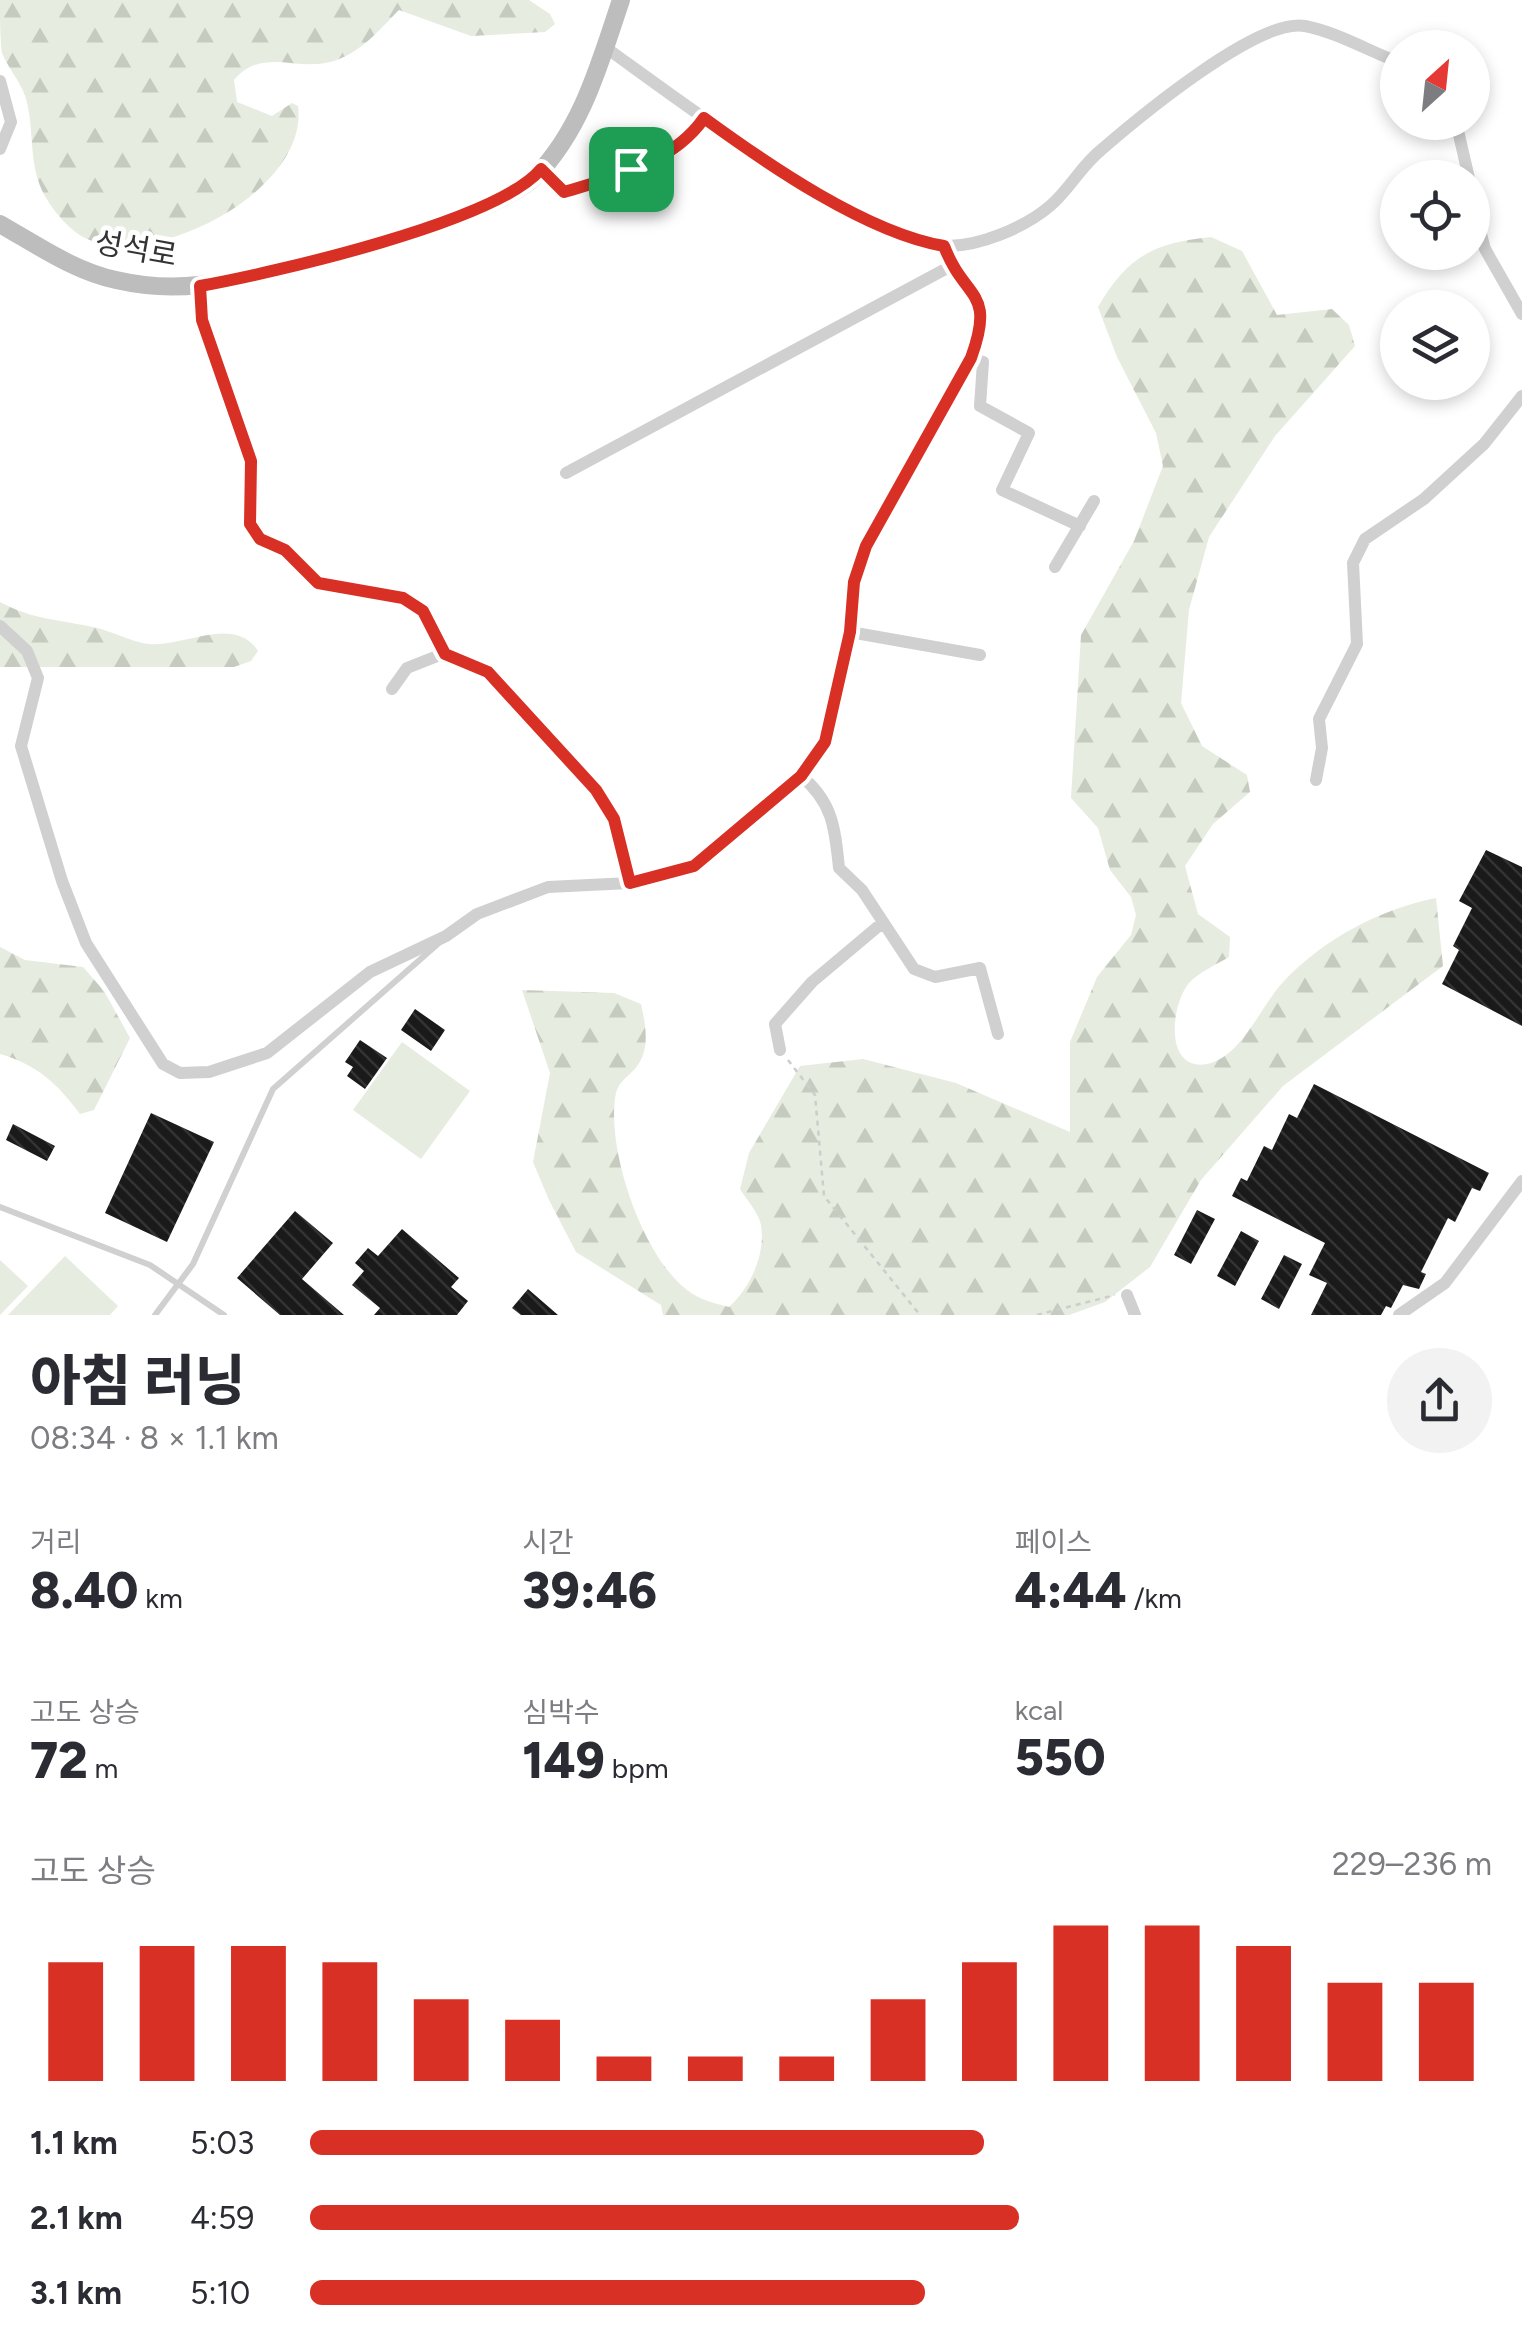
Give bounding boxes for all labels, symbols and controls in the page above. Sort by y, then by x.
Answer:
north arrow [1380,30,1490,140]
map controls [1380,30,1490,400]
pin [589,127,674,212]
icon: arrive [604,142,659,197]
button: locate [1380,160,1490,270]
street label: 성석로 [92,223,180,274]
button: layers [1380,290,1490,400]
text: 아침 러닝 [30,1348,245,1414]
button: share [1387,1348,1492,1453]
text: 08:34 · 8 × 1.1 km [30,1419,279,1457]
text: 거리 [30,1525,82,1559]
text: 시간 [522,1525,574,1559]
text: 페이스 [1015,1525,1092,1559]
text: 8.40 [30,1560,138,1621]
text: 39:46 [522,1560,657,1621]
text: 4:44 [1015,1560,1127,1621]
text: km [138,1581,183,1615]
text: /km [1127,1581,1182,1615]
text: kcal [1015,1693,1064,1727]
text: 고도 상승 [30,1695,140,1729]
text: 심박수 [522,1695,600,1729]
text: 550 [1015,1727,1106,1788]
text: 72 [30,1730,88,1791]
text: 149 [522,1730,605,1791]
text: m [88,1751,118,1785]
text: bpm [605,1751,669,1785]
text: 229–236 m [1332,1845,1492,1883]
text: 고도 상승 [30,1852,156,1890]
text: 1.1 km [30,2124,118,2162]
text: 5:03 [190,2124,254,2162]
text: 2.1 km [30,2199,123,2237]
text: 4:59 [190,2199,254,2237]
text: 3.1 km [30,2274,122,2312]
text: 5:10 [190,2274,250,2312]

